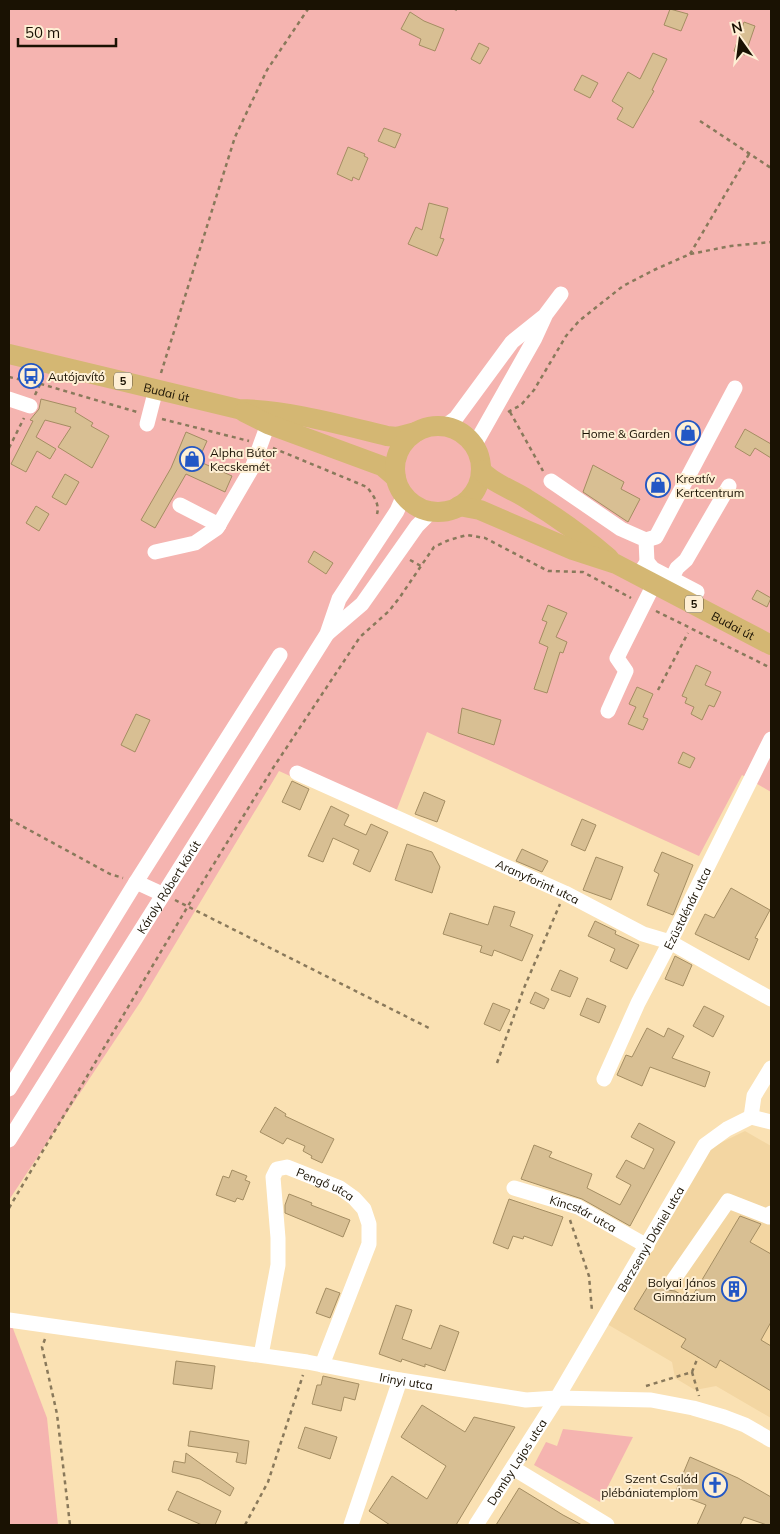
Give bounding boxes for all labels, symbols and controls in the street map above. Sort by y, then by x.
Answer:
scale bar [18,15,115,47]
north arrow [715,15,765,65]
text: N [730,17,744,37]
text: 50 m [25,23,60,42]
bus stop icon: Autójavító [18,363,44,389]
place label: Autójavító [48,369,105,384]
road number: 5 [114,372,132,390]
street label: Budai út [142,379,191,405]
shop icon: Home & Garden [675,420,701,446]
place label: Home & Garden [582,426,670,441]
place label: Alpha Bútor Kecskemét [210,445,277,474]
shop icon: Alpha Bútor Kecskemét [179,446,205,472]
place label: Kreatív Kertcentrum [676,471,744,500]
shop icon: Kreatív Kertcentrum [645,472,671,498]
road number: 5 [685,596,703,612]
street label: Budai út [709,608,757,643]
street label: Károly Róbert körút [133,837,203,936]
street label: Aranyforint utca [494,856,582,907]
street label: Ezüstdénár utca [660,864,714,952]
street label: Pengő utca [294,1164,358,1204]
street label: Berzsenyi Dániel utca [613,1183,687,1294]
street label: Kincstár utca [548,1192,620,1235]
place label: Bolyai János Gimnázium [648,1275,716,1304]
building icon: Bolyai János Gimnázium [721,1276,747,1302]
street label: Irinyi utca [378,1369,434,1393]
street label: Domby Lajos utca [483,1416,549,1508]
place label: Szent Család plébániatemplom [601,1471,698,1500]
church icon: Szent Család plébániatemplom [702,1472,728,1498]

